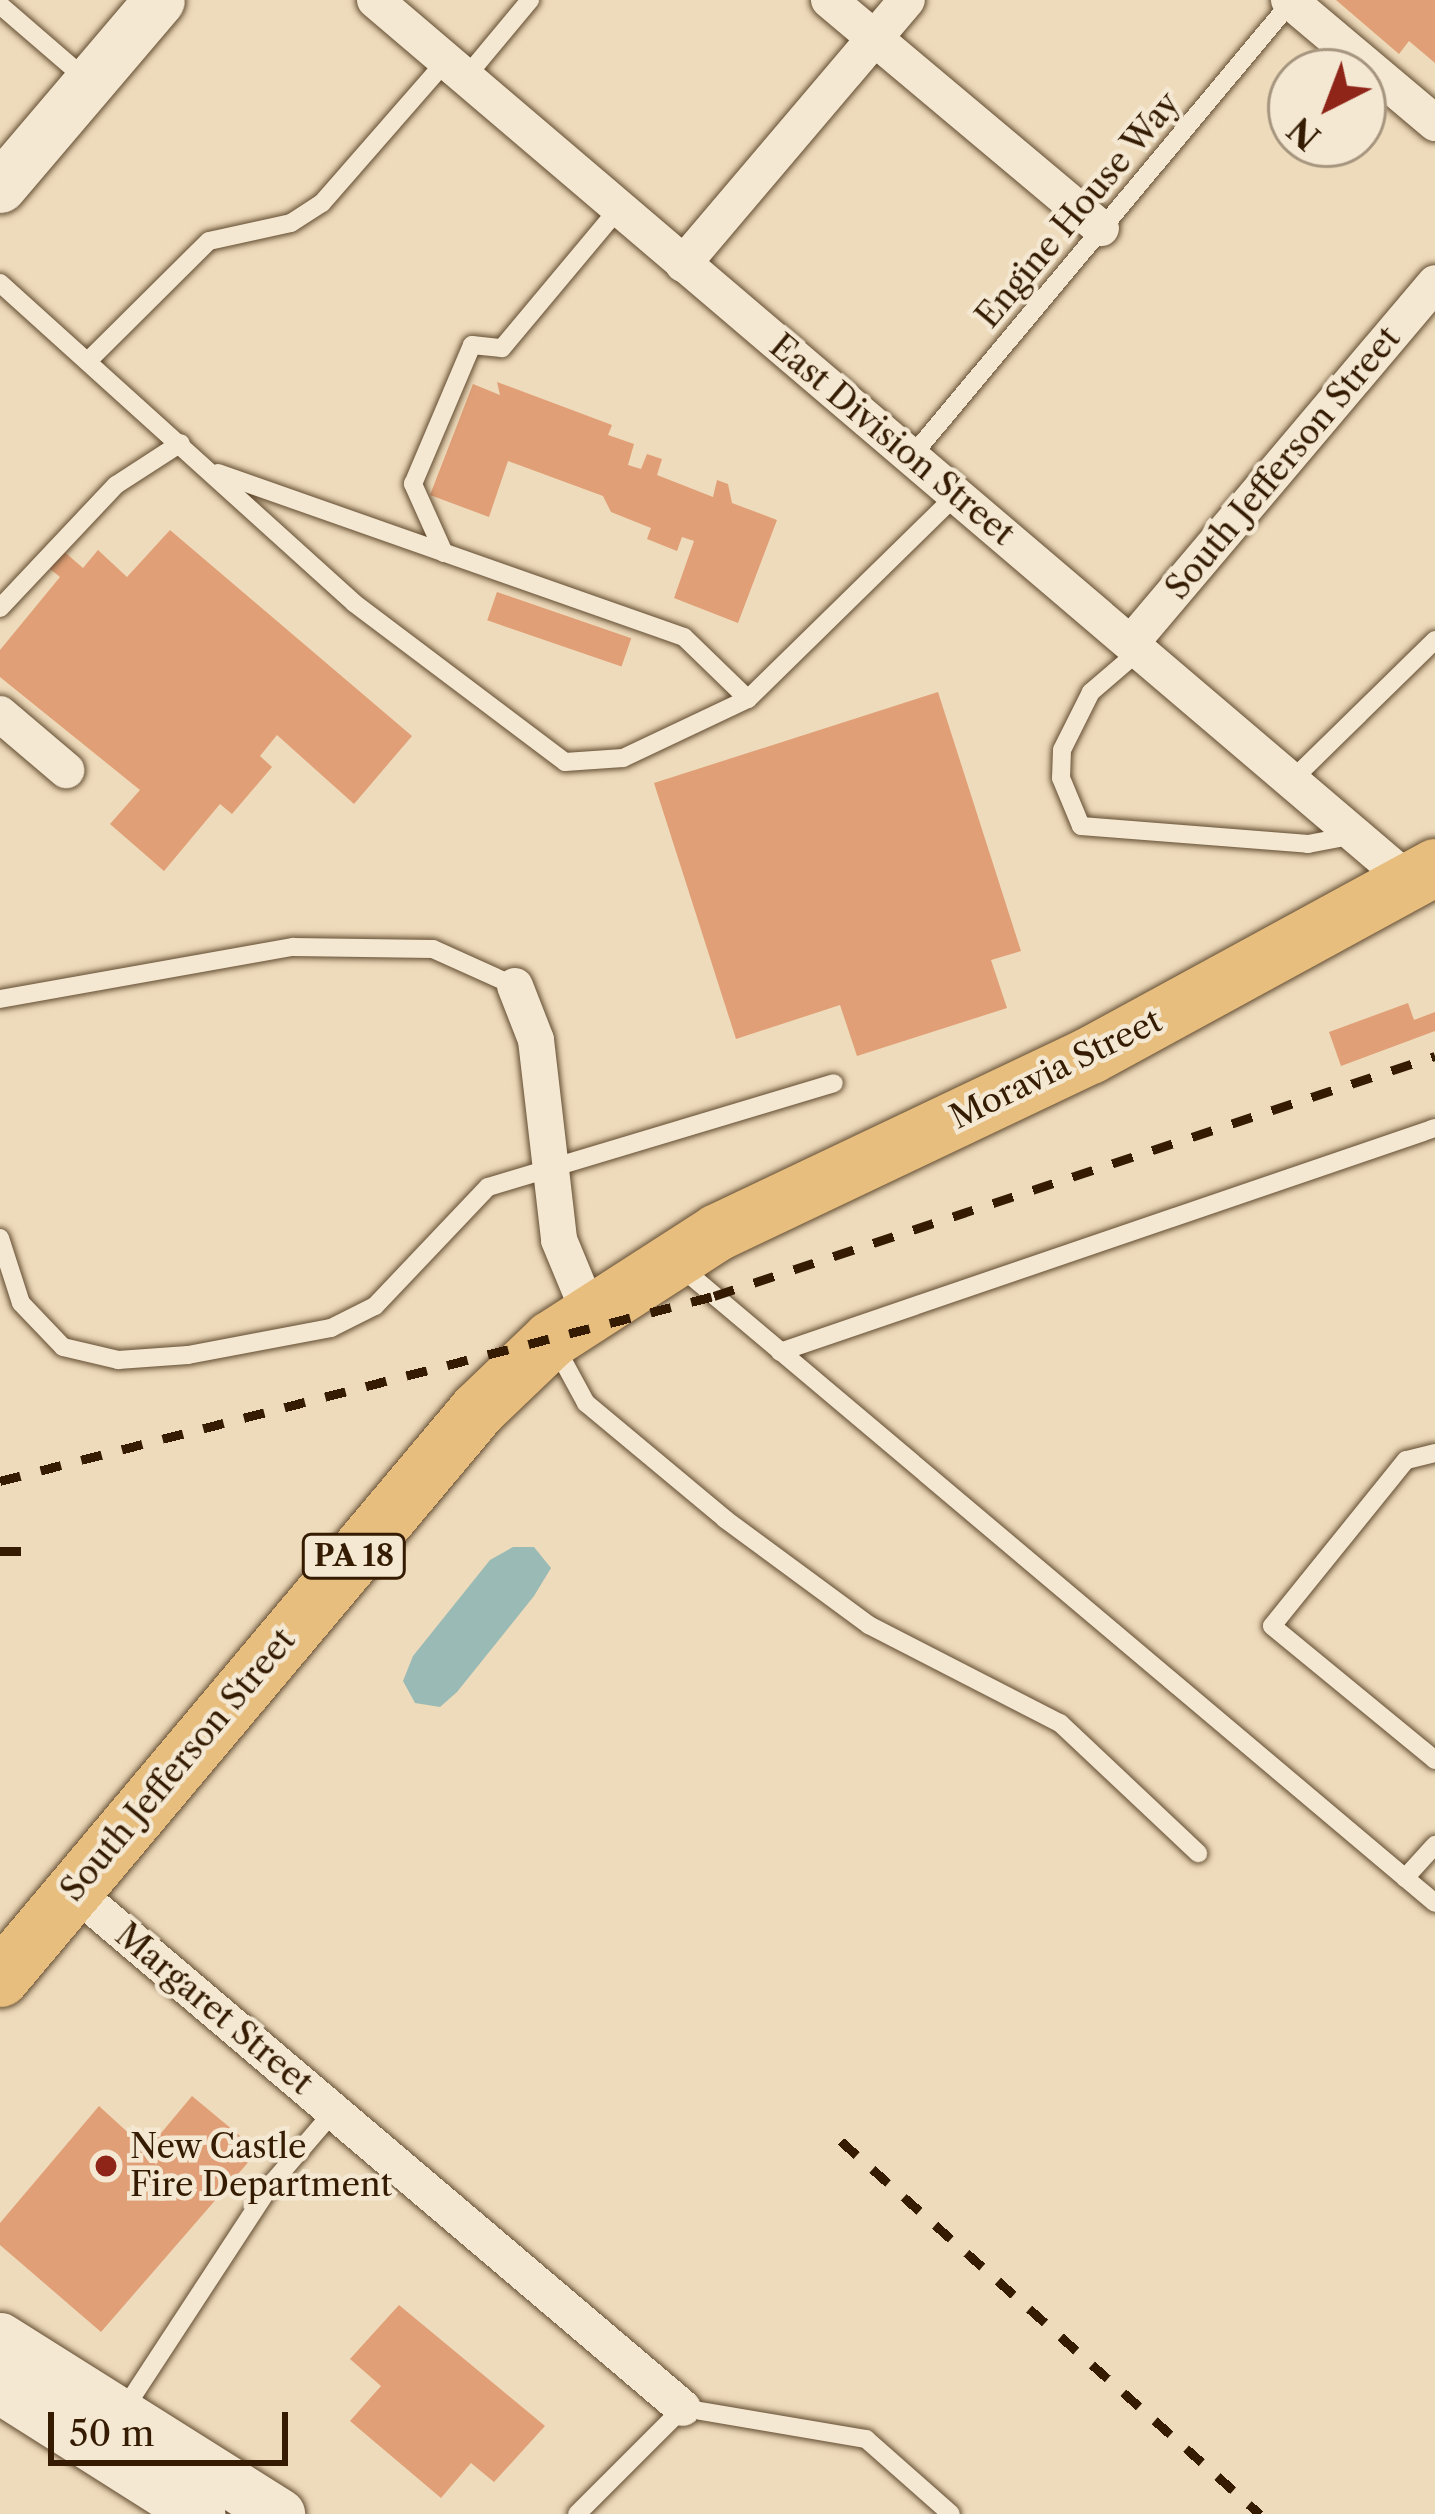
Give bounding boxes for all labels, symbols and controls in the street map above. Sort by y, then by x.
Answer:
north arrow [1267,48,1387,168]
street label: Engine House Way [967,84,1189,336]
text: N [1280,108,1329,158]
street label: South Jefferson Street [1157,319,1409,607]
street label: East Division Street [762,326,1022,554]
street label: Moravia Street [944,1001,1168,1137]
road number: PA 18 [300,1532,408,1580]
street label: South Jefferson Street [52,1621,304,1909]
street label: Margaret Street [107,1915,321,2103]
place label: New Castle Fire Department [130,2127,392,2205]
marker: New Castle Fire Department [93,2153,119,2179]
scale bar [54,2388,294,2462]
text: 50 m [69,2411,154,2455]

